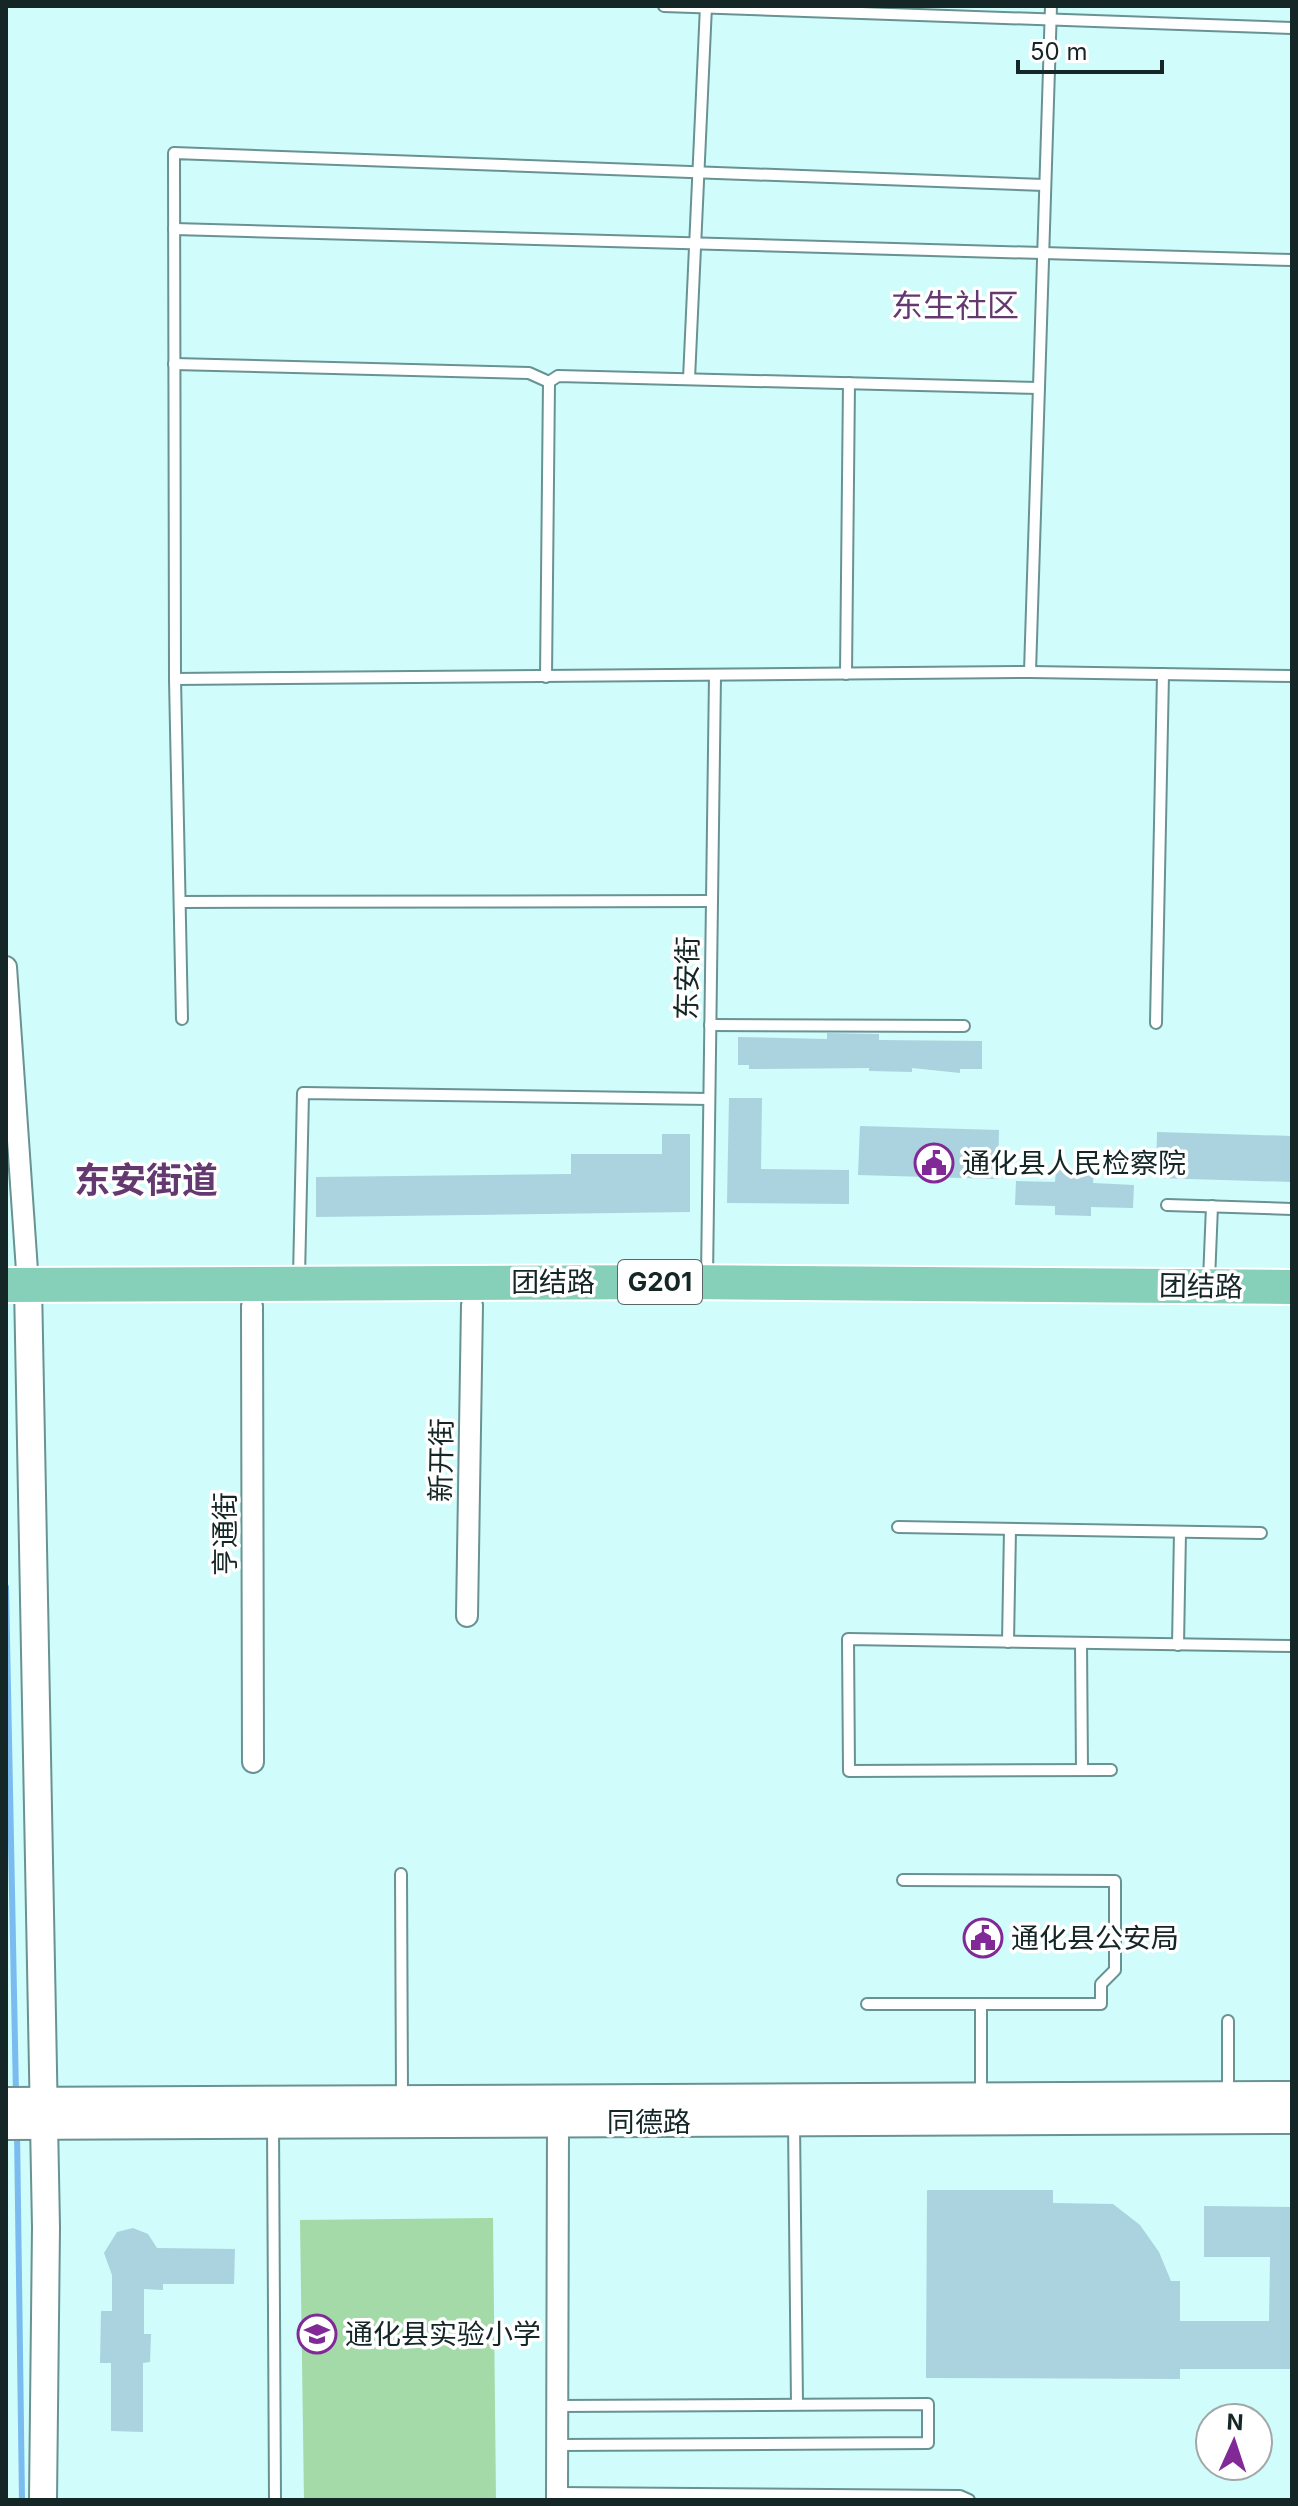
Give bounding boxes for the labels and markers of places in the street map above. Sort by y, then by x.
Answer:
public building icon: 通化县人民检察院 [913,1142,955,1184]
place label: 通化县人民检察院 [962,1146,1186,1180]
public building icon: 通化县公安局 [962,1917,1004,1959]
place label: 通化县公安局 [1011,1921,1179,1955]
school or university icon: 通化县实验小学 [296,2313,338,2355]
place label: 通化县实验小学 [345,2317,541,2351]

